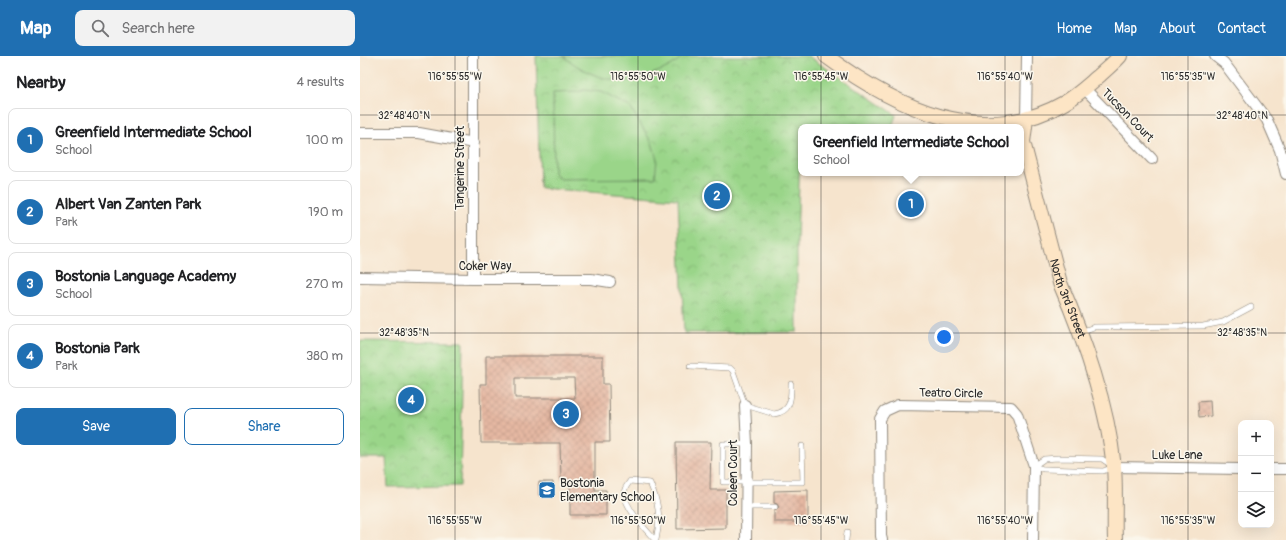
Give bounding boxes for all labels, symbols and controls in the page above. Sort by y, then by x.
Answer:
search box [75,10,355,46]
text: Map [20,16,51,40]
icon: search [89,17,111,39]
text: Search here [121,19,195,38]
text: Home [1057,20,1092,37]
text: Map [1114,20,1137,37]
text: About [1159,20,1195,37]
text: Contact [1217,20,1266,37]
text: 116°55'55"W [428,71,483,83]
text: 116°55'50"W [610,71,666,83]
text: 116°55'45"W [794,71,849,83]
text: 116°55'40"W [977,71,1033,83]
text: 116°55'35"W [1161,71,1216,83]
text: Nearby [16,72,65,93]
text: 4 results [297,74,344,90]
street label: Tucson Court [1098,85,1157,145]
text: 32°48'40"N [378,110,430,122]
text: 32°48'40"N [1216,110,1268,122]
text: Greenfield Intermediate School [55,123,252,142]
popup [798,124,1024,176]
street label: Tangerine Street [453,126,468,210]
text: 1 [27,132,33,148]
text: 100 m [306,132,343,148]
text: Greenfield Intermediate School [813,133,1009,152]
text: School [55,142,92,158]
text: School [813,152,850,168]
pin: 2 [704,181,730,211]
pin: 1 [898,189,924,219]
text: Albert Van Zanten Park [55,195,201,214]
text: 2 [26,204,34,220]
text: 190 m [308,204,343,220]
text: Park [55,214,78,230]
street label: North 3rd Street [1046,257,1089,341]
street label: Coker Way [459,259,511,274]
text: Bostonia Language Academy [55,267,236,286]
text: 3 [26,276,34,292]
text: 270 m [306,276,343,292]
text: School [55,286,92,302]
text: 32°48'35"N [379,327,429,339]
your location [934,327,954,347]
text: 32°48'35"N [1217,327,1267,339]
text: Bostonia Park [55,339,140,358]
text: 4 [26,348,34,364]
text: 380 m [306,348,343,364]
text: Park [55,358,78,374]
pin: 4 [398,385,424,415]
street label: Teatro Circle [919,385,983,402]
pin: 3 [553,399,579,429]
button: Save [16,408,176,445]
button: Share [184,408,344,445]
map controls [1238,420,1274,528]
button: + [1238,420,1274,456]
street label: Coleen Court [726,439,741,506]
street label: Luke Lane [1151,448,1203,463]
button: − [1238,456,1274,492]
place label: Bostonia Elementary School [560,476,655,505]
school or university icon: Bostonia Elementary School [537,480,557,500]
button: layers [1238,492,1274,528]
text: 116°55'55"W [428,515,483,527]
text: 116°55'50"W [610,515,666,527]
text: 116°55'45"W [794,515,849,527]
text: 116°55'40"W [977,515,1033,527]
text: 116°55'35"W [1161,515,1216,527]

